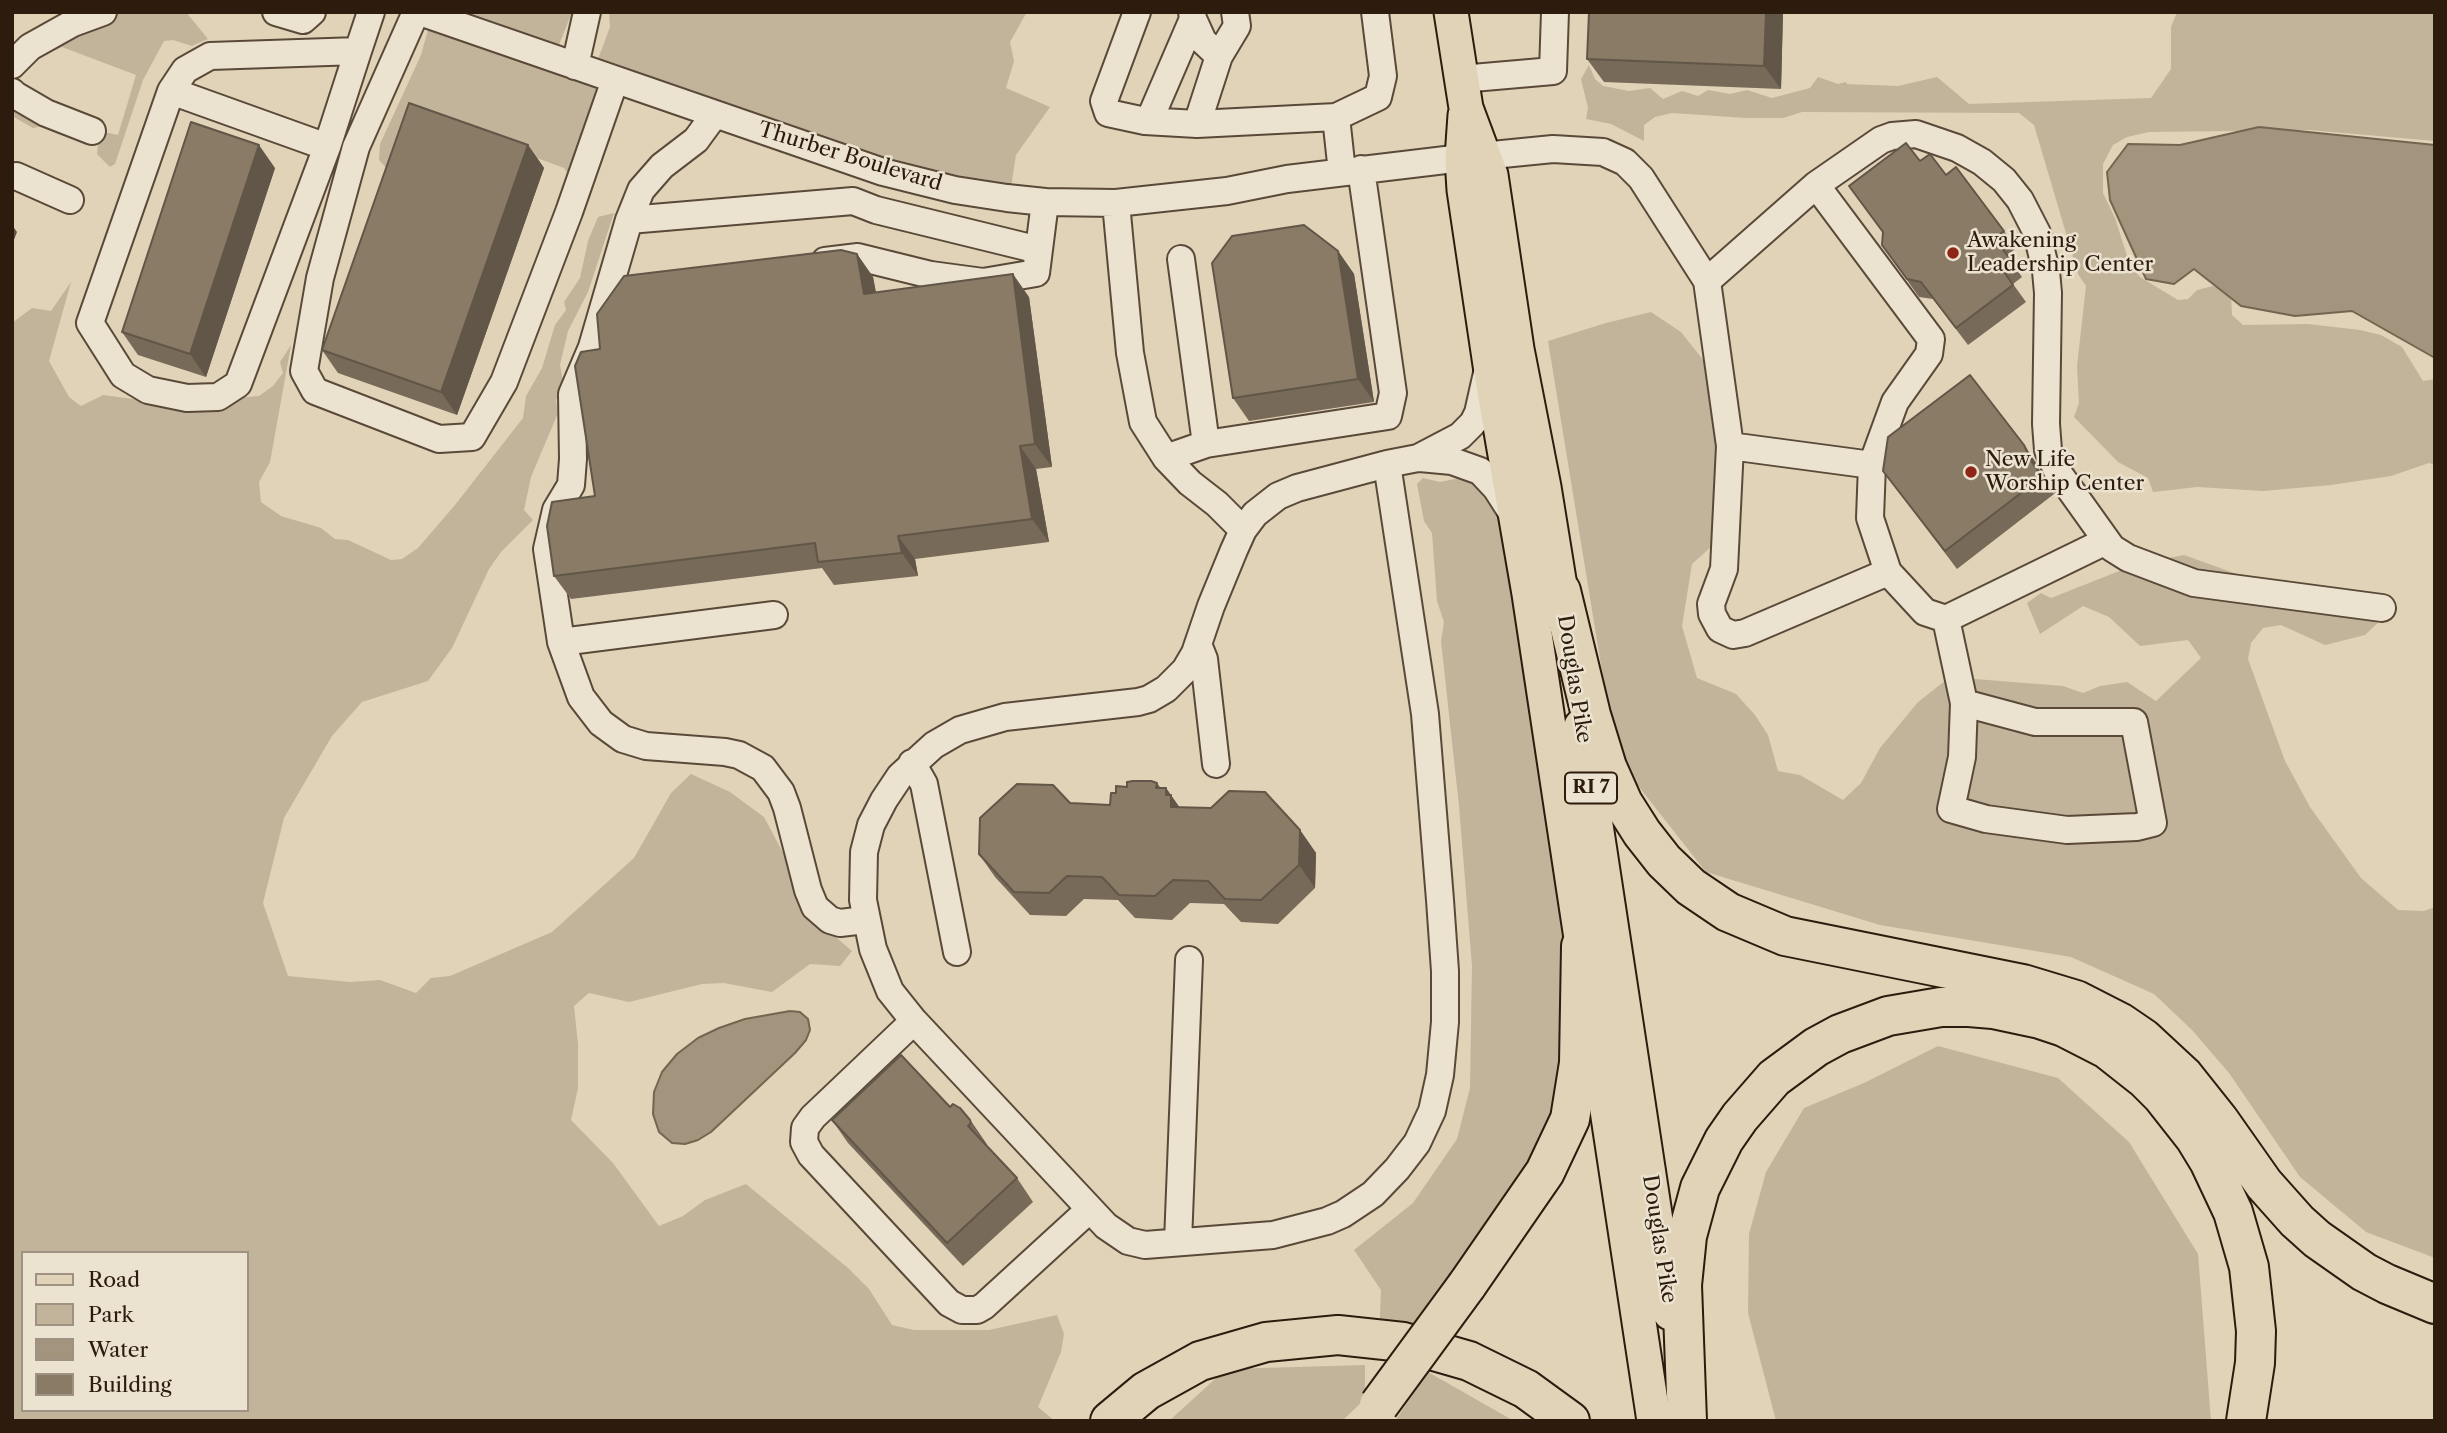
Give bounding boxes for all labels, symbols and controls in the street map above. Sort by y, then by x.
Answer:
street label: Thurber Boulevard [755,117,945,197]
place label: Awakening Leadership Center [1967,228,2153,278]
marker: Awakening Leadership Center [1945,245,1961,261]
place label: New Life Worship Center [1985,447,2144,497]
marker: New Life Worship Center [1963,464,1979,480]
street label: Douglas Pike [1551,613,1597,745]
road number: RI 7 [1565,772,1617,804]
street label: Douglas Pike [1636,1173,1682,1305]
legend [21,1251,248,1412]
text: Road [88,1267,140,1292]
text: Park [88,1302,134,1327]
text: Water [88,1337,148,1362]
text: Building [88,1372,172,1397]

